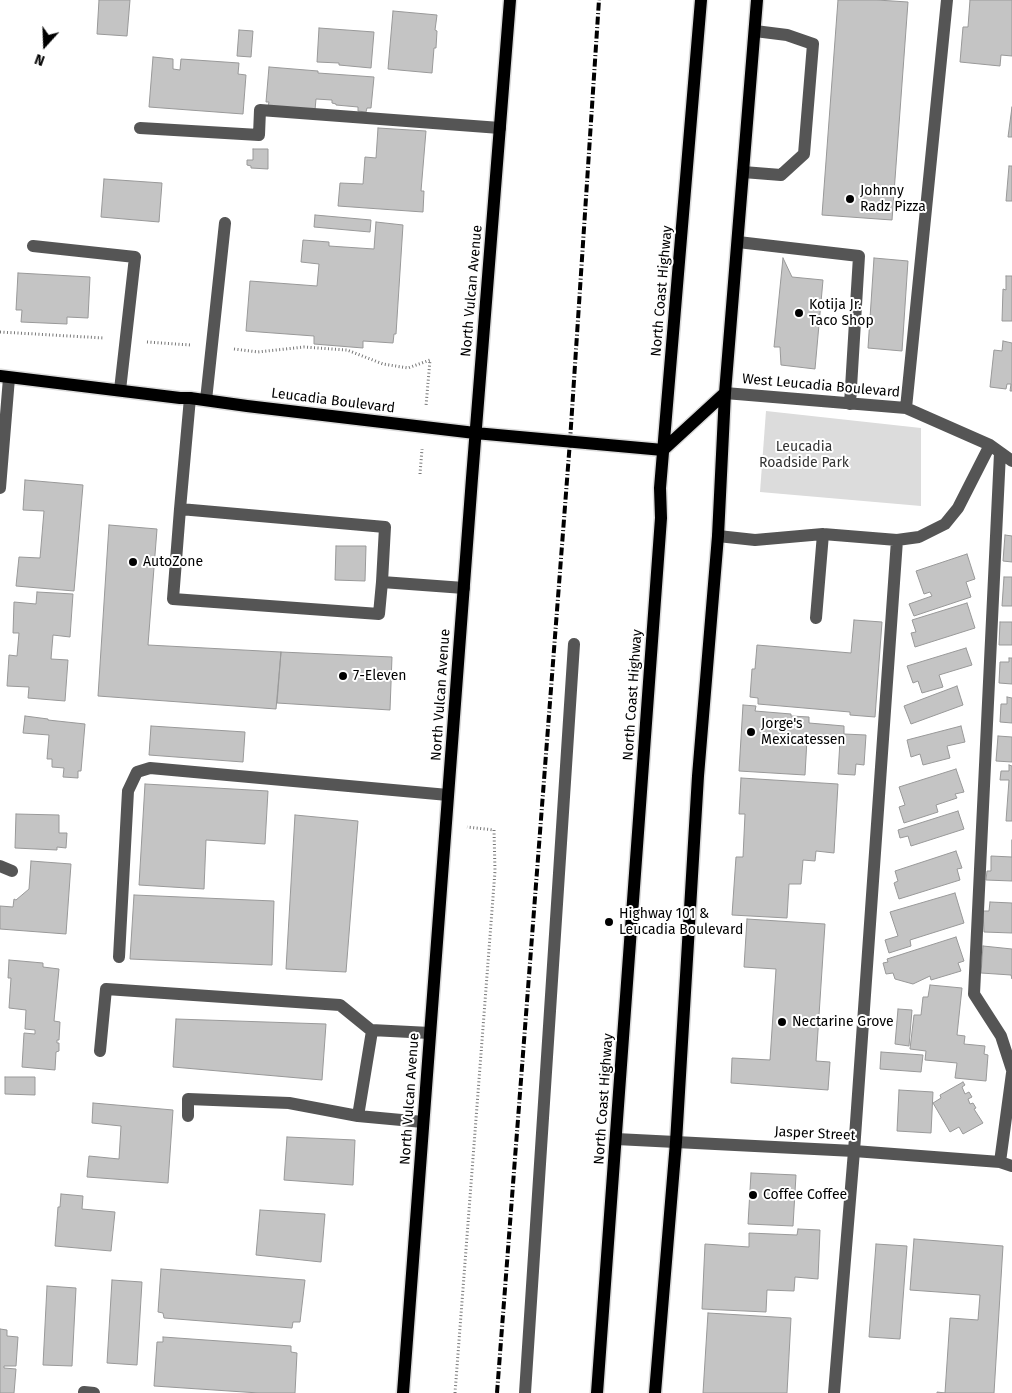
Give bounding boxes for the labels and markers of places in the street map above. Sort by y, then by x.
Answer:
place label: Johnny Radz Pizza [860,183,926,216]
marker: Johnny Radz Pizza [844,193,856,205]
place label: Kotija Jr. Taco Shop [809,297,874,330]
marker: Kotija Jr. Taco Shop [793,307,805,319]
place label: AutoZone [143,554,203,570]
marker: AutoZone [127,556,139,568]
place label: 7-Eleven [353,668,407,684]
marker: 7-Eleven [337,670,349,682]
place label: Jorge's Mexicatessen [761,716,846,749]
marker: Jorge's Mexicatessen [745,726,757,738]
place label: Highway 101 & Leucadia Boulevard [619,906,743,939]
marker: Highway 101 & Leucadia Boulevard [603,916,615,928]
place label: Nectarine Grove [792,1014,894,1030]
marker: Nectarine Grove [776,1016,788,1028]
place label: Coffee Coffee [763,1187,847,1203]
marker: Coffee Coffee [747,1189,759,1201]

